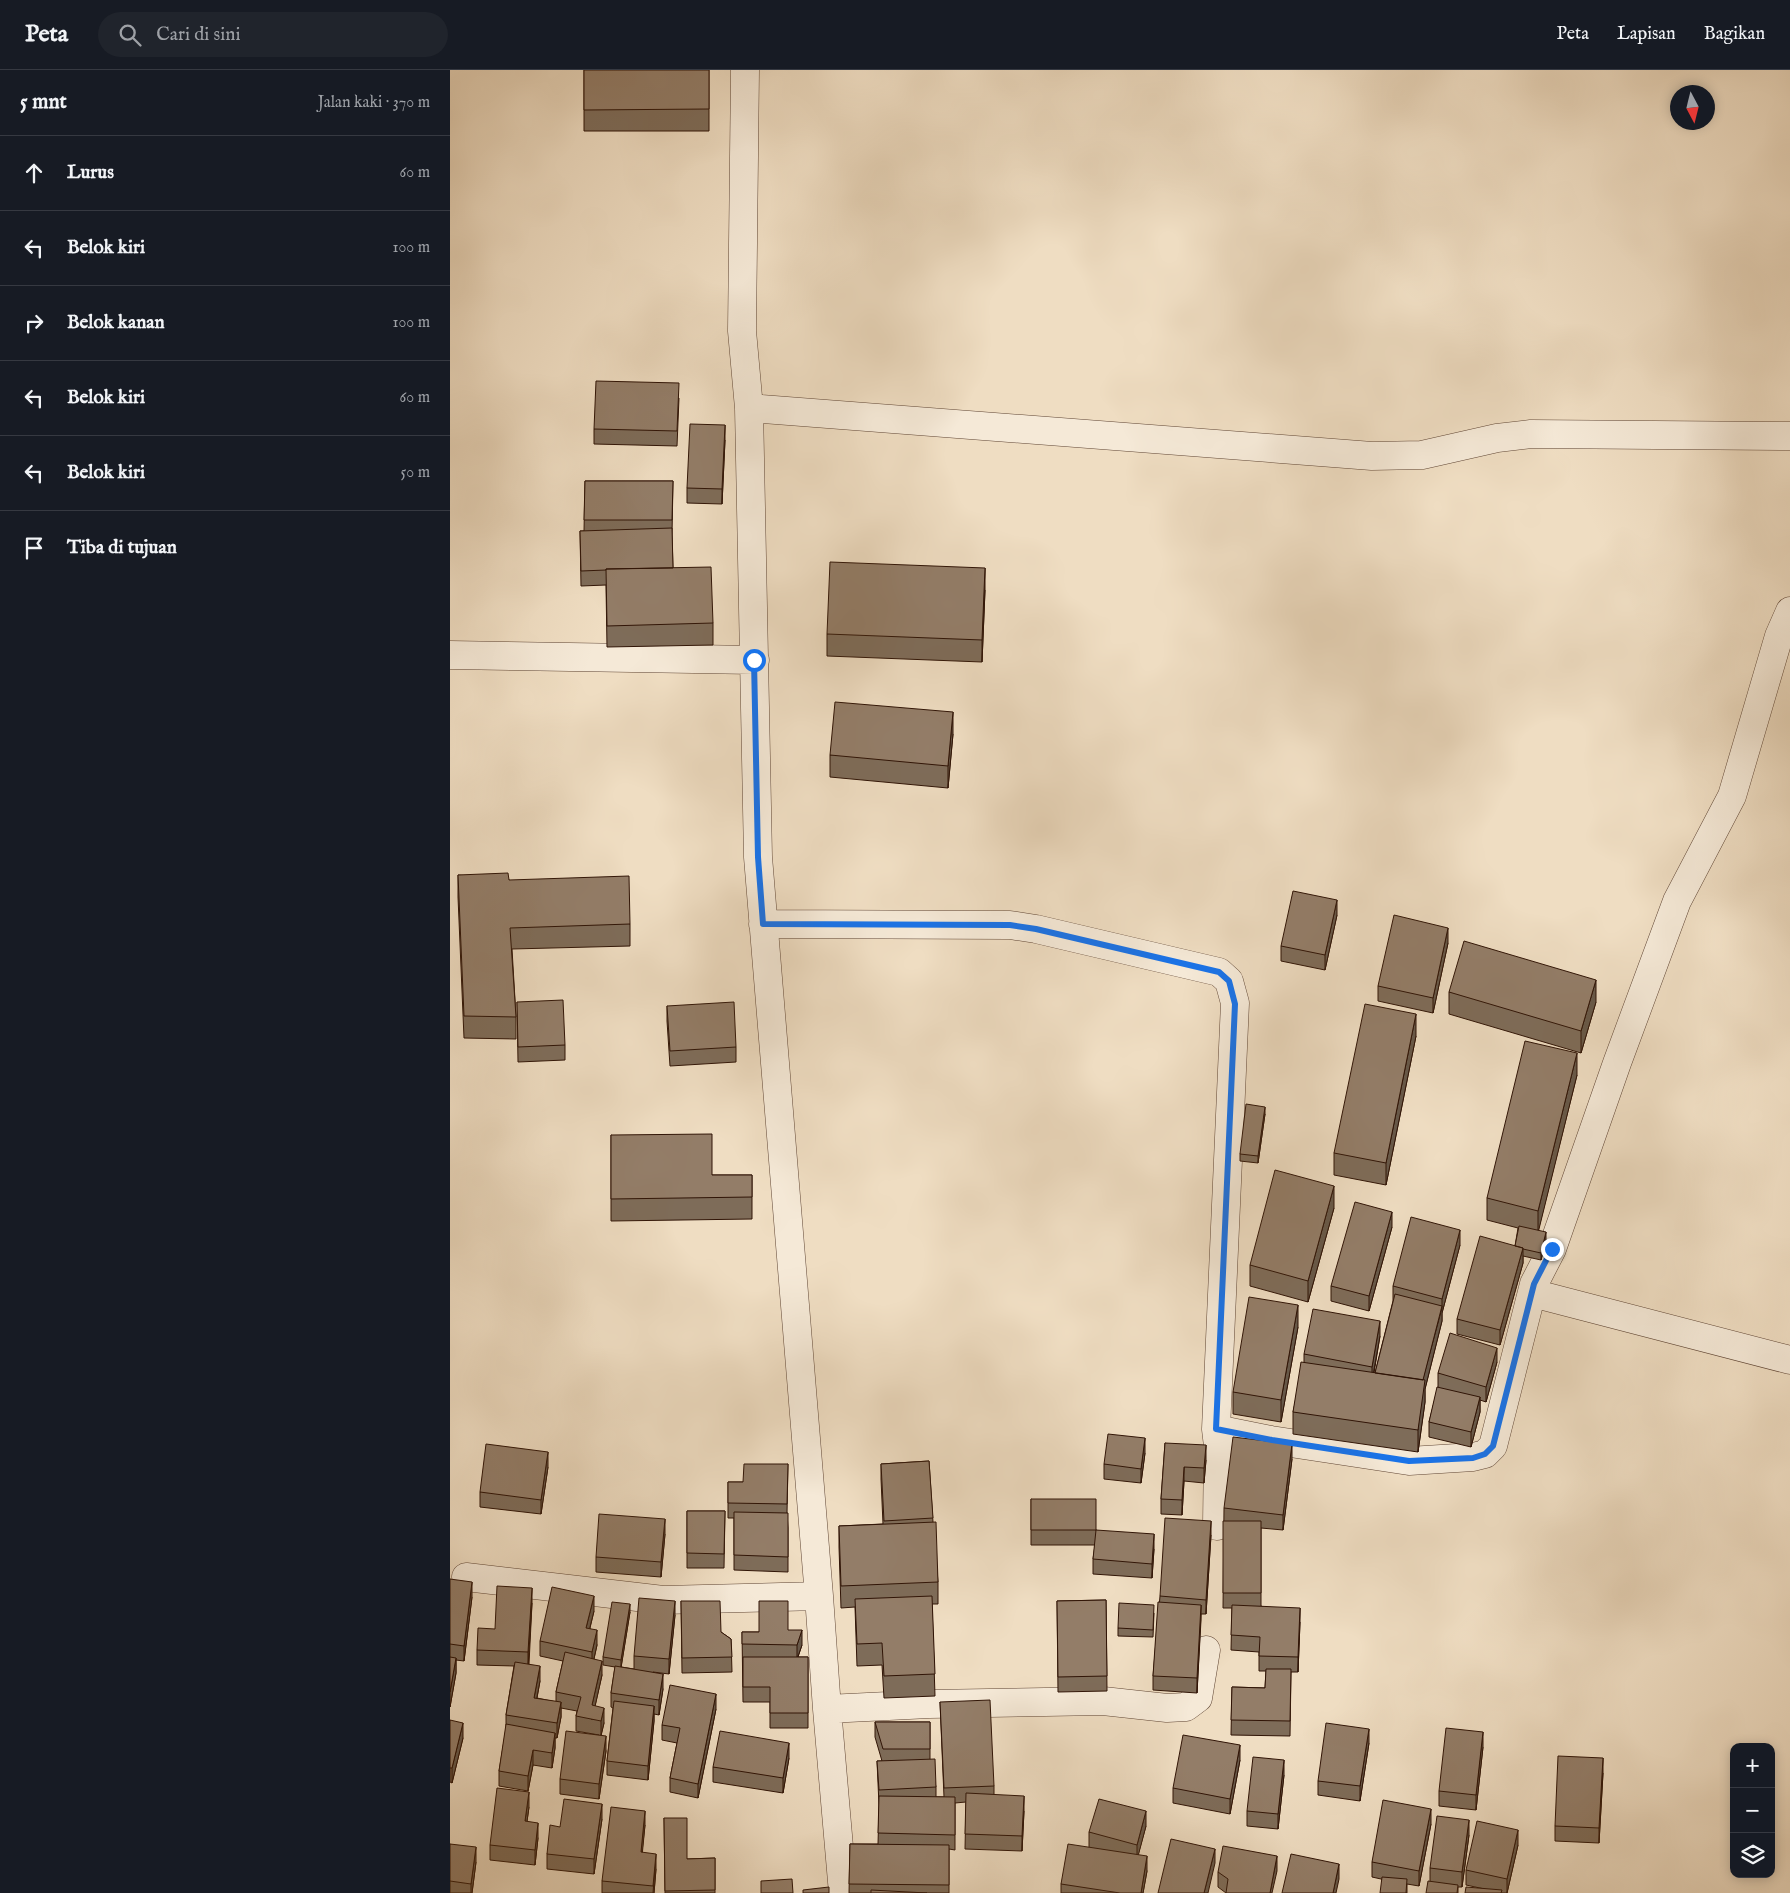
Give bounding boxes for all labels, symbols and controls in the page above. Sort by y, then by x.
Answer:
search box [98,12,448,57]
text: Peta [25,19,68,50]
icon: search [116,21,144,49]
text: Cari di sini [156,23,241,47]
text: Peta [1557,23,1589,46]
text: Lapisan [1617,23,1676,46]
text: Bagikan [1704,23,1765,46]
north arrow [1670,85,1715,130]
text: 5 mnt [20,89,67,116]
text: Jalan kaki · 370 m [318,93,430,113]
icon: ahead [20,159,48,187]
text: Lurus [67,161,114,185]
text: 60 m [400,163,430,183]
icon: left [20,234,48,262]
text: Belok kiri [67,236,145,260]
text: 100 m [393,238,430,258]
icon: right [20,309,48,337]
text: Belok kanan [67,311,165,335]
text: 100 m [393,313,430,333]
icon: left [20,384,48,412]
text: Belok kiri [67,386,145,410]
text: 60 m [400,388,430,408]
icon: left [20,459,48,487]
text: Belok kiri [67,461,145,485]
text: 50 m [401,463,430,483]
icon: arrive [20,534,48,562]
text: Tiba di tujuan [67,536,177,560]
route start [743,649,766,672]
route end [1541,1238,1564,1261]
map controls [1730,1743,1775,1878]
button: + [1730,1743,1775,1788]
button: − [1730,1788,1775,1833]
button: layers [1730,1833,1775,1878]

